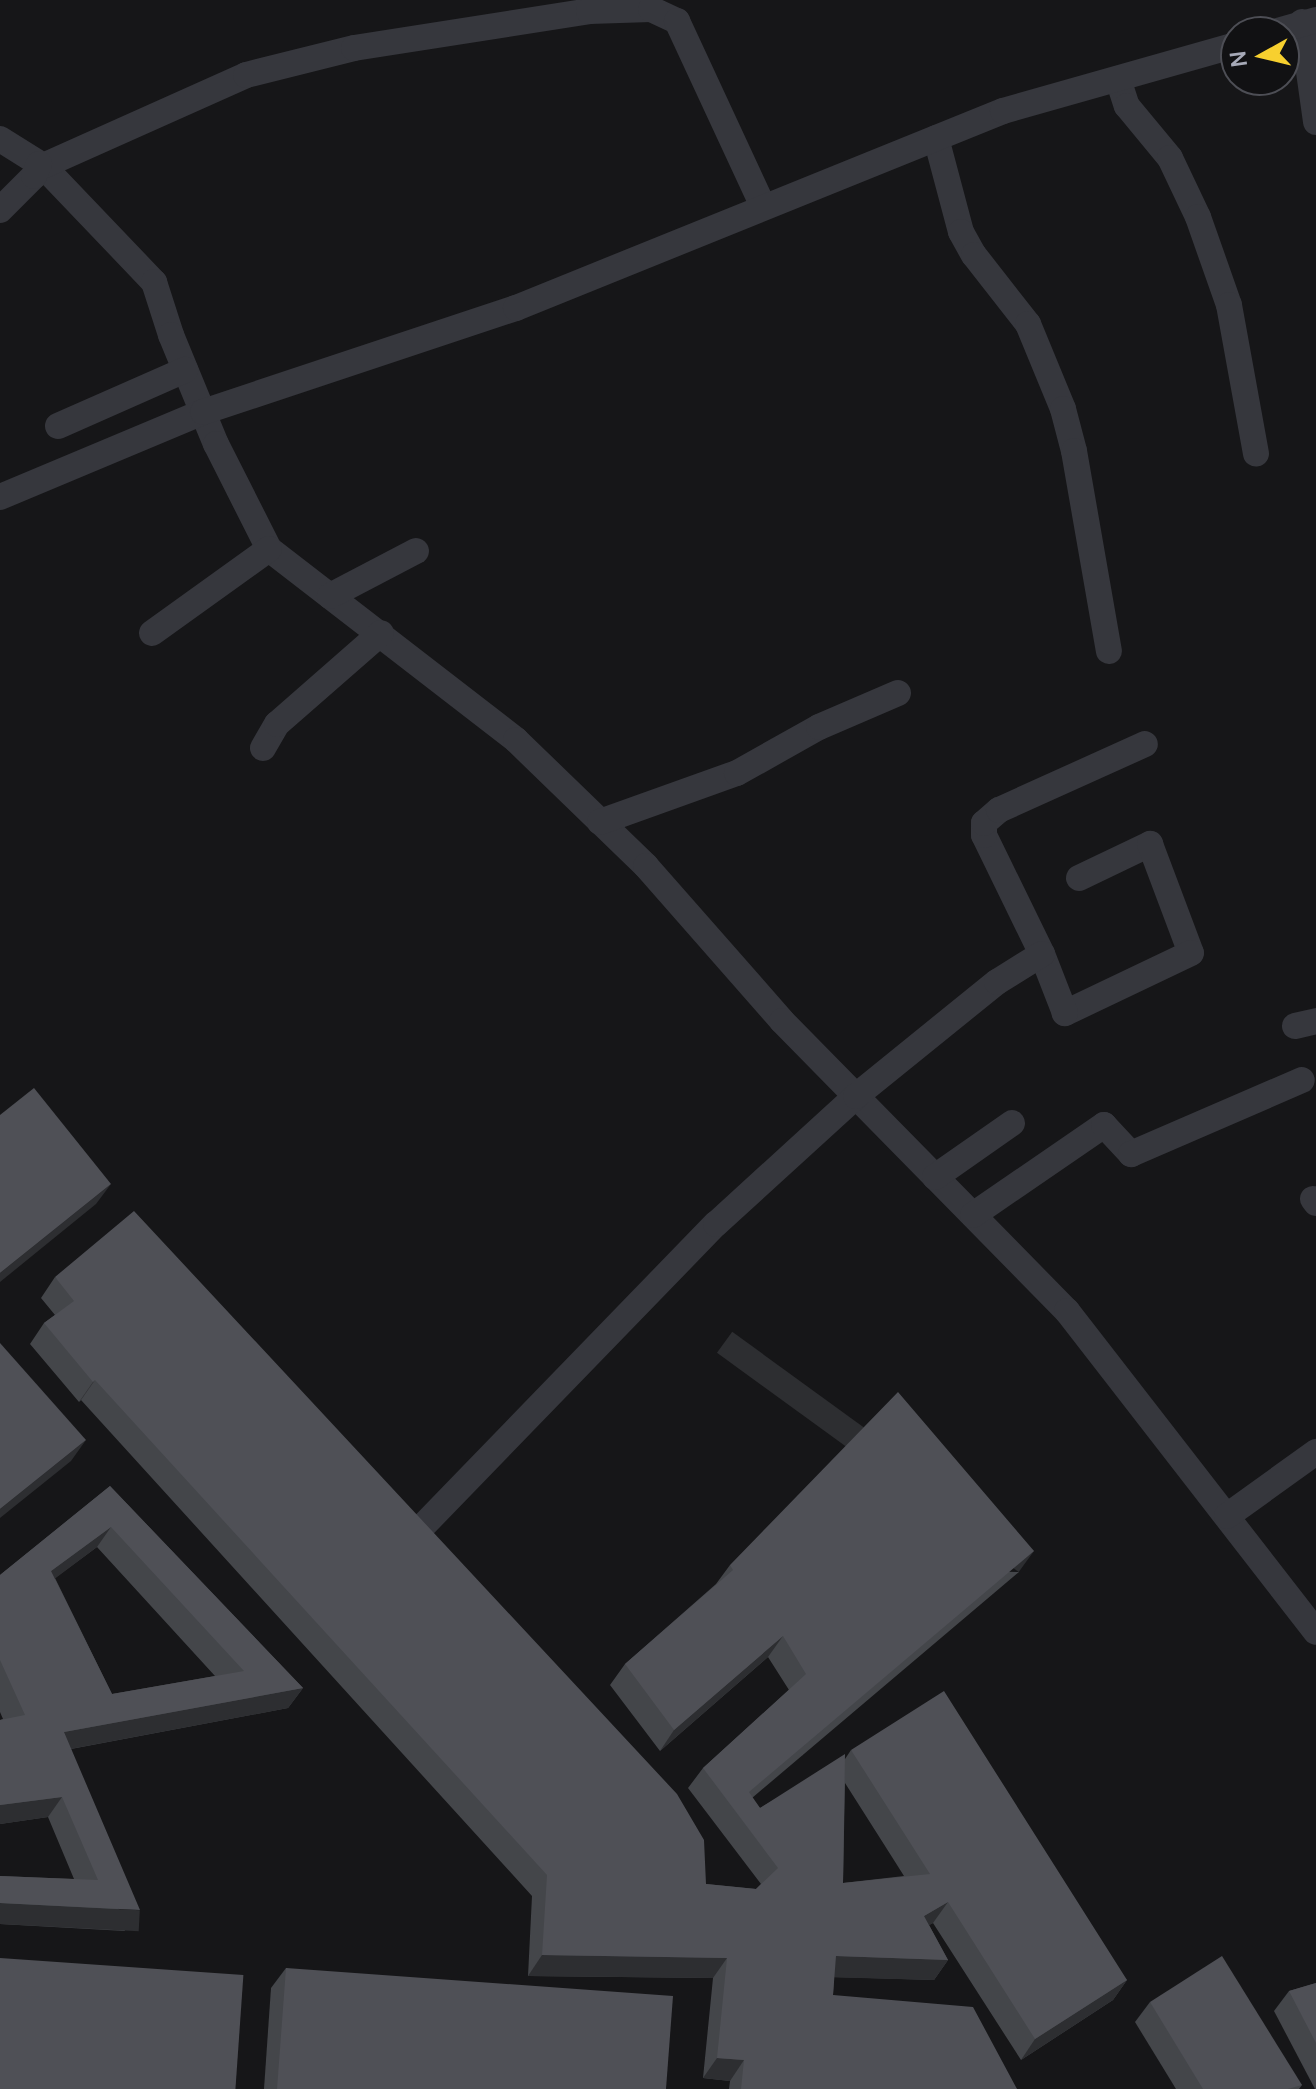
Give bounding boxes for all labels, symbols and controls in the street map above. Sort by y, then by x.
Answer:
north arrow [1220,16,1300,96]
text: N [1222,49,1254,69]

